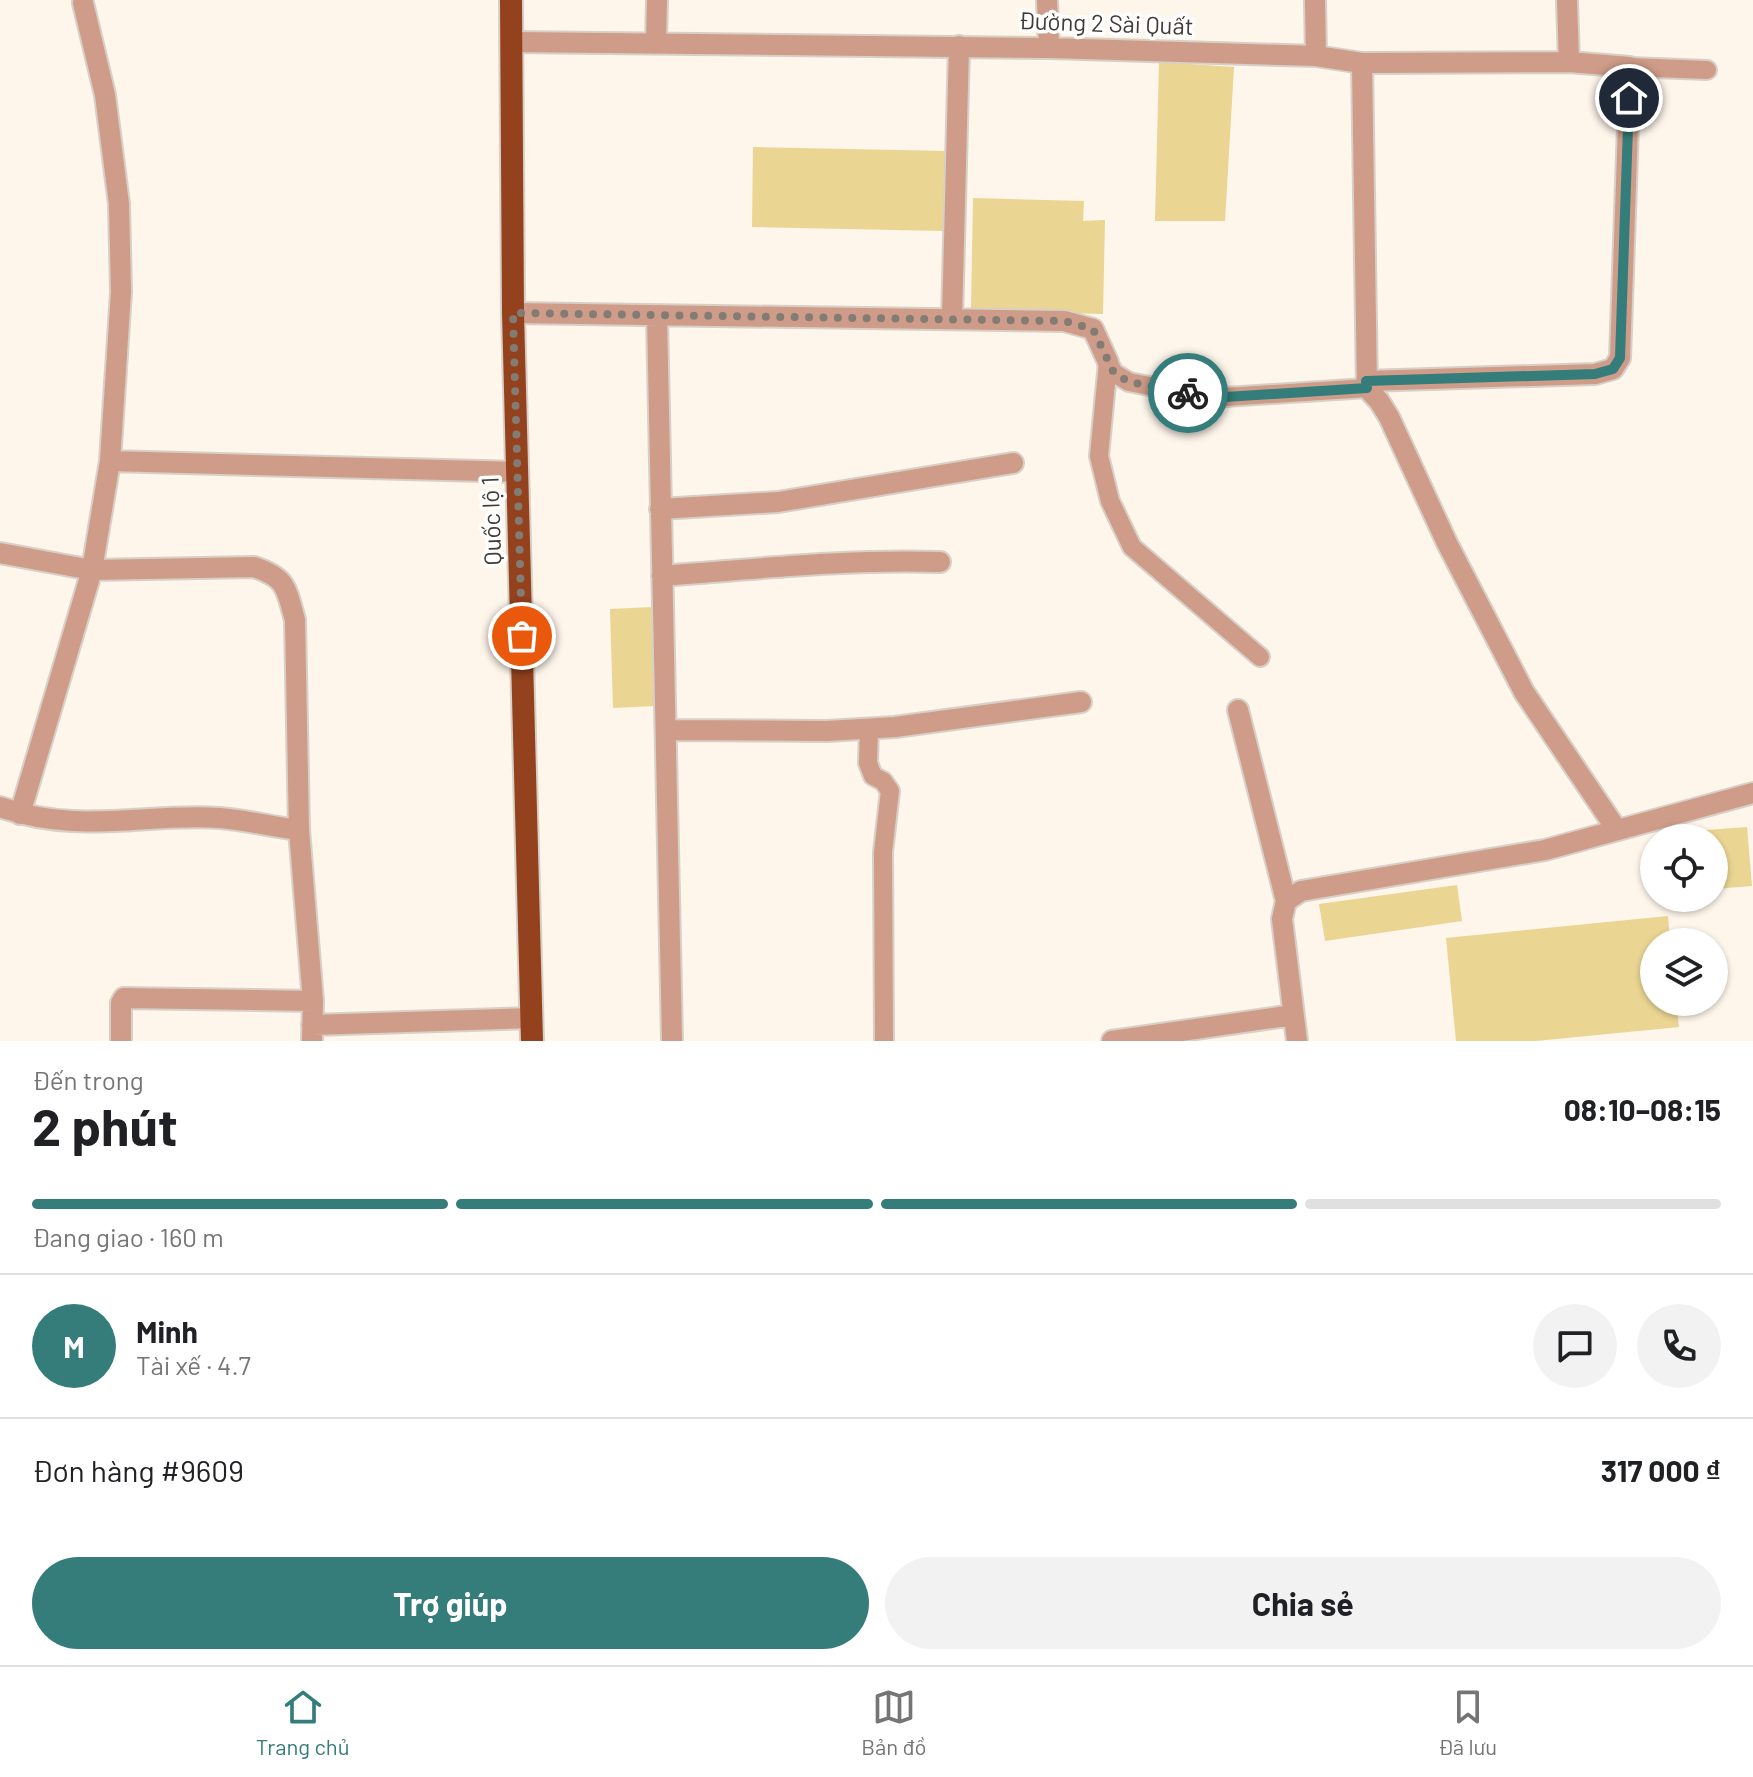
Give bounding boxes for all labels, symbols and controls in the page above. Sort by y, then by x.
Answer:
street label: Đường 2 Sài Quất [1018,5,1194,40]
pin [1595,64,1663,132]
icon: home [1607,76,1651,120]
courier [1148,353,1228,433]
icon: bike [1166,371,1210,415]
street label: Quốc lộ 1 [474,476,507,566]
pin [488,602,556,670]
icon: bag [500,614,544,658]
map controls [1640,824,1728,1016]
button: locate [1640,824,1728,912]
button: layers [1640,928,1728,1016]
text: Đến trong [32,1064,144,1095]
text: 08:10–08:15 [1564,1091,1721,1127]
text: 2 phút [32,1094,178,1156]
text: Đang giao · 160 m [32,1221,224,1252]
button: chat [1533,1304,1617,1388]
button: phone [1637,1304,1721,1388]
text: Minh [136,1313,198,1349]
text: M [63,1328,85,1364]
text: Tài xế · 4.7 [136,1349,251,1380]
text: Đơn hàng #9609 [32,1452,244,1488]
text: 317 000 ₫ [1601,1452,1721,1488]
button: Trợ giúp [32,1557,869,1649]
button: Chia sẻ [885,1557,1721,1649]
tab: Trang chủ [256,1685,350,1759]
tab: Bản đồ [861,1685,926,1759]
tab: Đã lưu [1438,1685,1497,1759]

